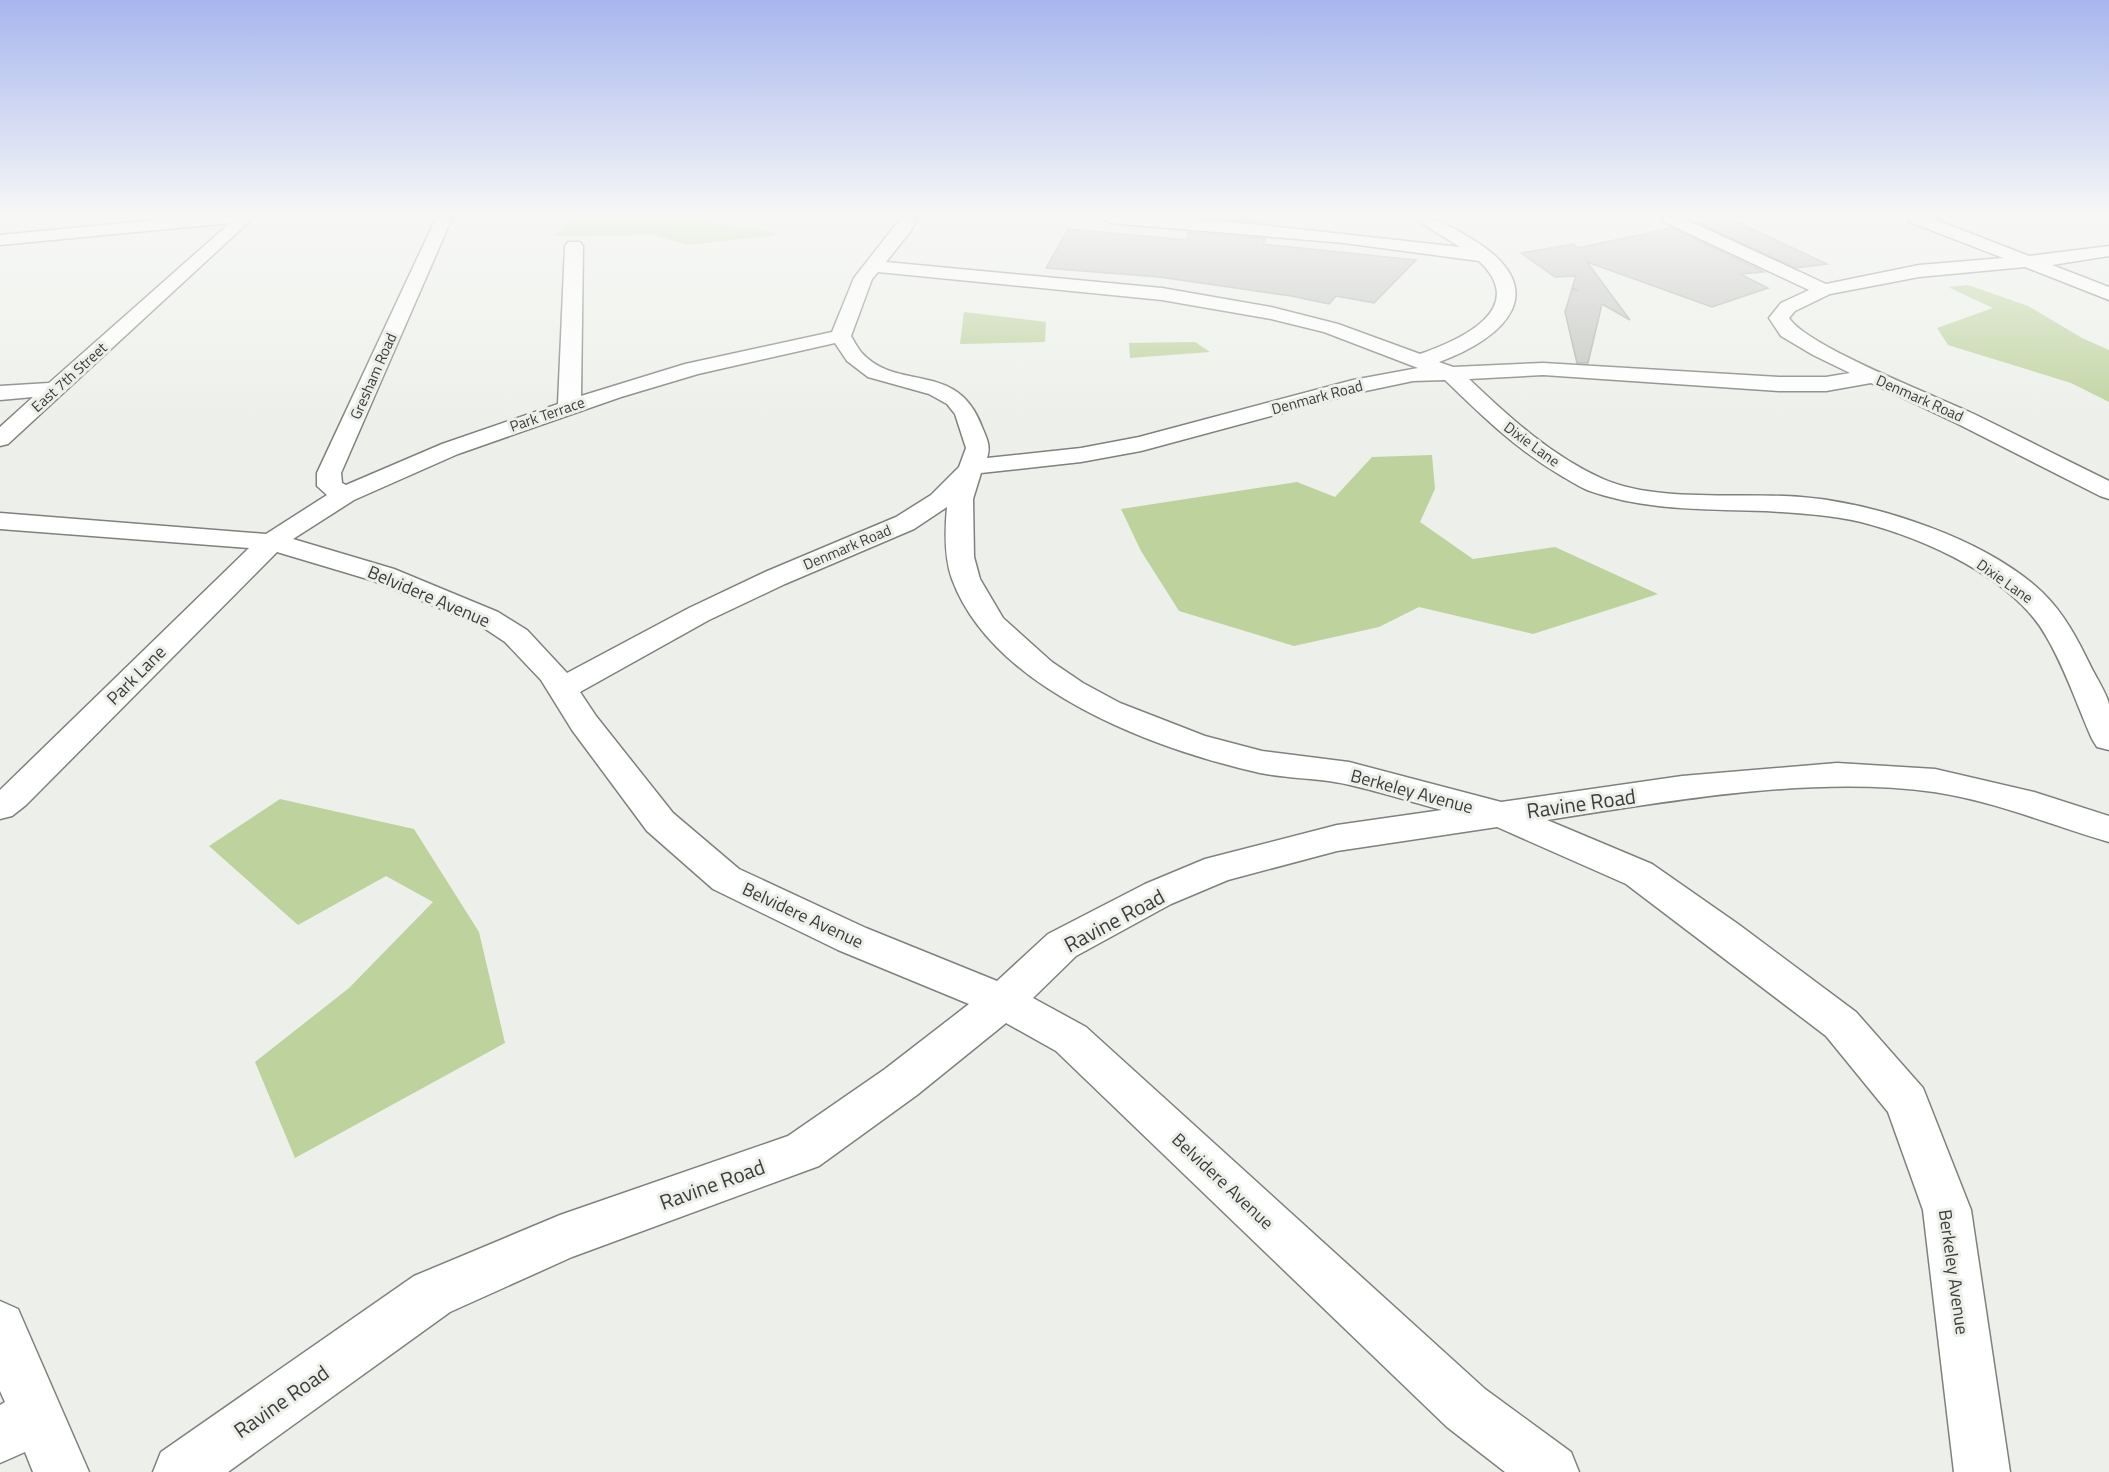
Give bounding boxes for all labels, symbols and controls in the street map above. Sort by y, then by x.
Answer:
street label: Gresham Road [344,329,402,423]
street label: East 7th Street [26,336,113,417]
street label: Denmark Road [1873,368,1967,428]
street label: Denmark Road [1269,374,1365,420]
street label: Park Terrace [506,390,588,438]
street label: Dixie Lane [1499,416,1565,472]
street label: Denmark Road [799,518,895,576]
street label: Dixie Lane [1972,553,2038,609]
street label: Belvidere Avenue [363,558,495,634]
street label: Park Lane [100,639,172,711]
street label: Berkeley Avenue [1348,762,1476,820]
street label: Ravine Road [1524,779,1638,827]
street label: Belvidere Avenue [738,875,868,955]
street label: Ravine Road [1058,880,1170,960]
street label: Belvidere Avenue [1166,1126,1280,1236]
street label: Ravine Road [655,1150,769,1218]
street label: Berkeley Avenue [1932,1208,1976,1336]
street label: Ravine Road [227,1356,335,1446]

